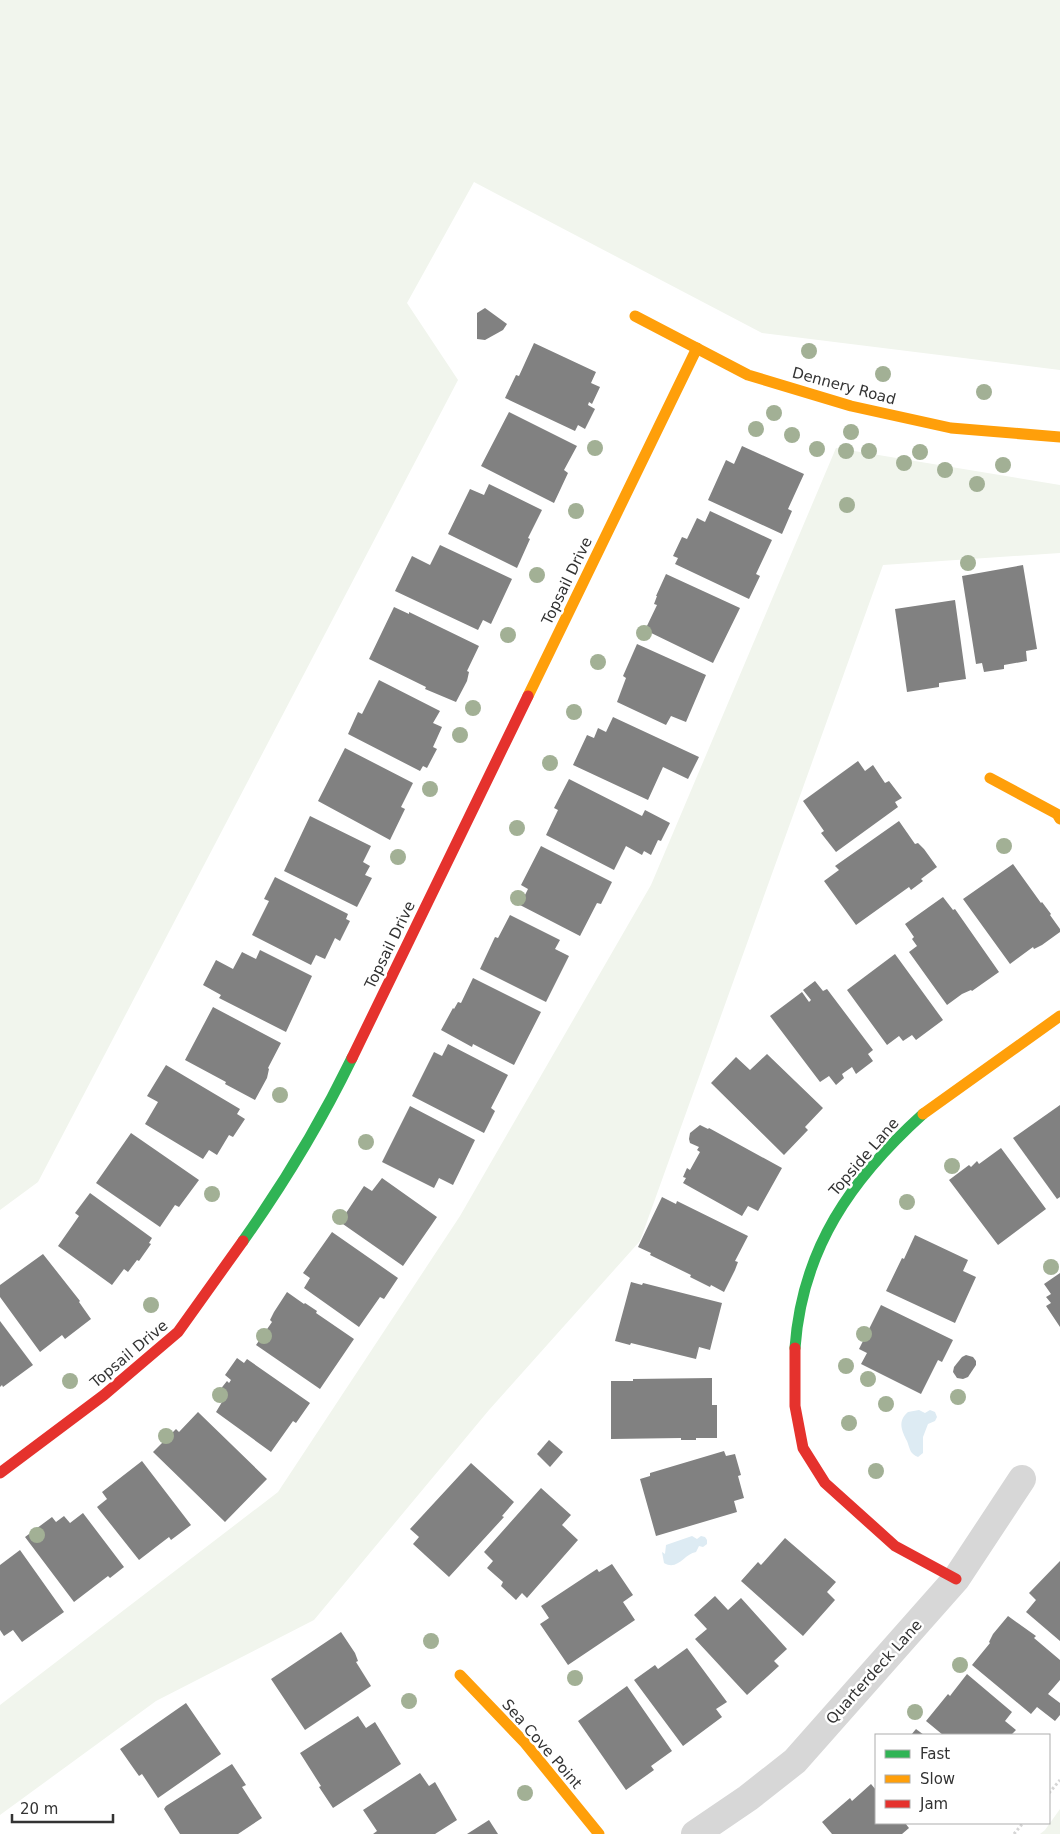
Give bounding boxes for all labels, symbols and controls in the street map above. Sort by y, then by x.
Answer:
street label: Dennery Road [790,364,898,408]
street label: Topsail Drive [538,534,596,629]
street label: Topsail Drive [361,898,419,993]
street label: Topside Lane [825,1114,903,1200]
street label: Topsail Drive [86,1316,171,1392]
street label: Quarterdeck Lane [822,1616,926,1728]
street label: Sea Cove Point [498,1696,586,1792]
legend [875,1734,1050,1824]
text: Fast [920,1745,950,1763]
text: Slow [920,1770,955,1788]
scale bar [12,1792,114,1824]
text: Jam [919,1795,948,1813]
text: 20 m [20,1800,58,1818]

